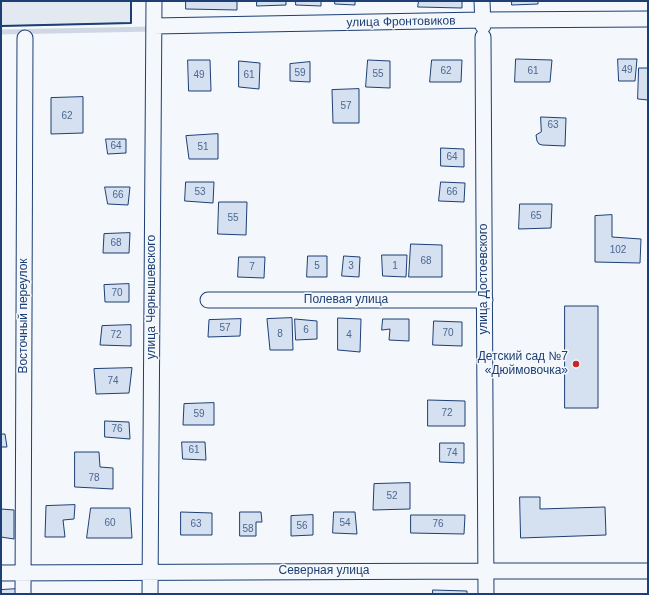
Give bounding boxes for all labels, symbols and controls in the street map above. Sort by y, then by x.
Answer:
street label: улица Фронтовиков [346,14,456,30]
house number: 49 [621,64,633,76]
house number: 62 [440,65,452,77]
house number: 61 [527,65,539,77]
house number: 59 [294,67,306,79]
house number: 55 [372,68,384,80]
house number: 49 [193,69,205,81]
house number: 61 [243,69,255,81]
house number: 57 [340,100,352,112]
house number: 62 [61,110,73,122]
house number: 63 [547,119,559,131]
house number: 64 [110,140,122,152]
house number: 51 [197,141,209,153]
house number: 64 [446,151,458,163]
house number: 53 [194,186,206,198]
house number: 66 [446,186,458,198]
house number: 66 [112,189,124,201]
house number: 65 [530,210,542,222]
house number: 55 [227,212,239,224]
street label: улица Достоевского [477,223,491,335]
street label: улица Чернышевского [145,235,159,359]
house number: 68 [110,237,122,249]
house number: 102 [610,244,626,256]
house number: 68 [420,255,432,267]
street label: Восточный переулок [17,258,31,374]
house number: 5 [314,260,320,272]
house number: 3 [348,260,354,272]
house number: 1 [392,260,398,272]
house number: 7 [249,261,255,273]
house number: 70 [111,287,123,299]
street label: Полевая улица [304,293,388,307]
house number: 57 [219,322,231,334]
house number: 6 [303,324,309,336]
house number: 70 [442,327,454,339]
house number: 8 [277,328,283,340]
house number: 72 [110,329,122,341]
house number: 4 [346,329,352,341]
place label: Детский сад №7 «Дюймовочка» [478,350,568,378]
marker: Детский сад №7 «Дюймовочка» [571,359,581,369]
house number: 74 [107,375,119,387]
house number: 72 [441,407,453,419]
house number: 59 [193,408,205,420]
house number: 76 [111,423,123,435]
house number: 61 [188,444,200,456]
house number: 74 [446,447,458,459]
house number: 78 [88,472,100,484]
house number: 52 [386,490,398,502]
house number: 60 [104,517,116,529]
house number: 54 [339,517,351,529]
house number: 63 [190,518,202,530]
house number: 76 [432,518,444,530]
house number: 56 [296,520,308,532]
house number: 58 [242,523,254,535]
street label: Северная улица [278,564,370,578]

